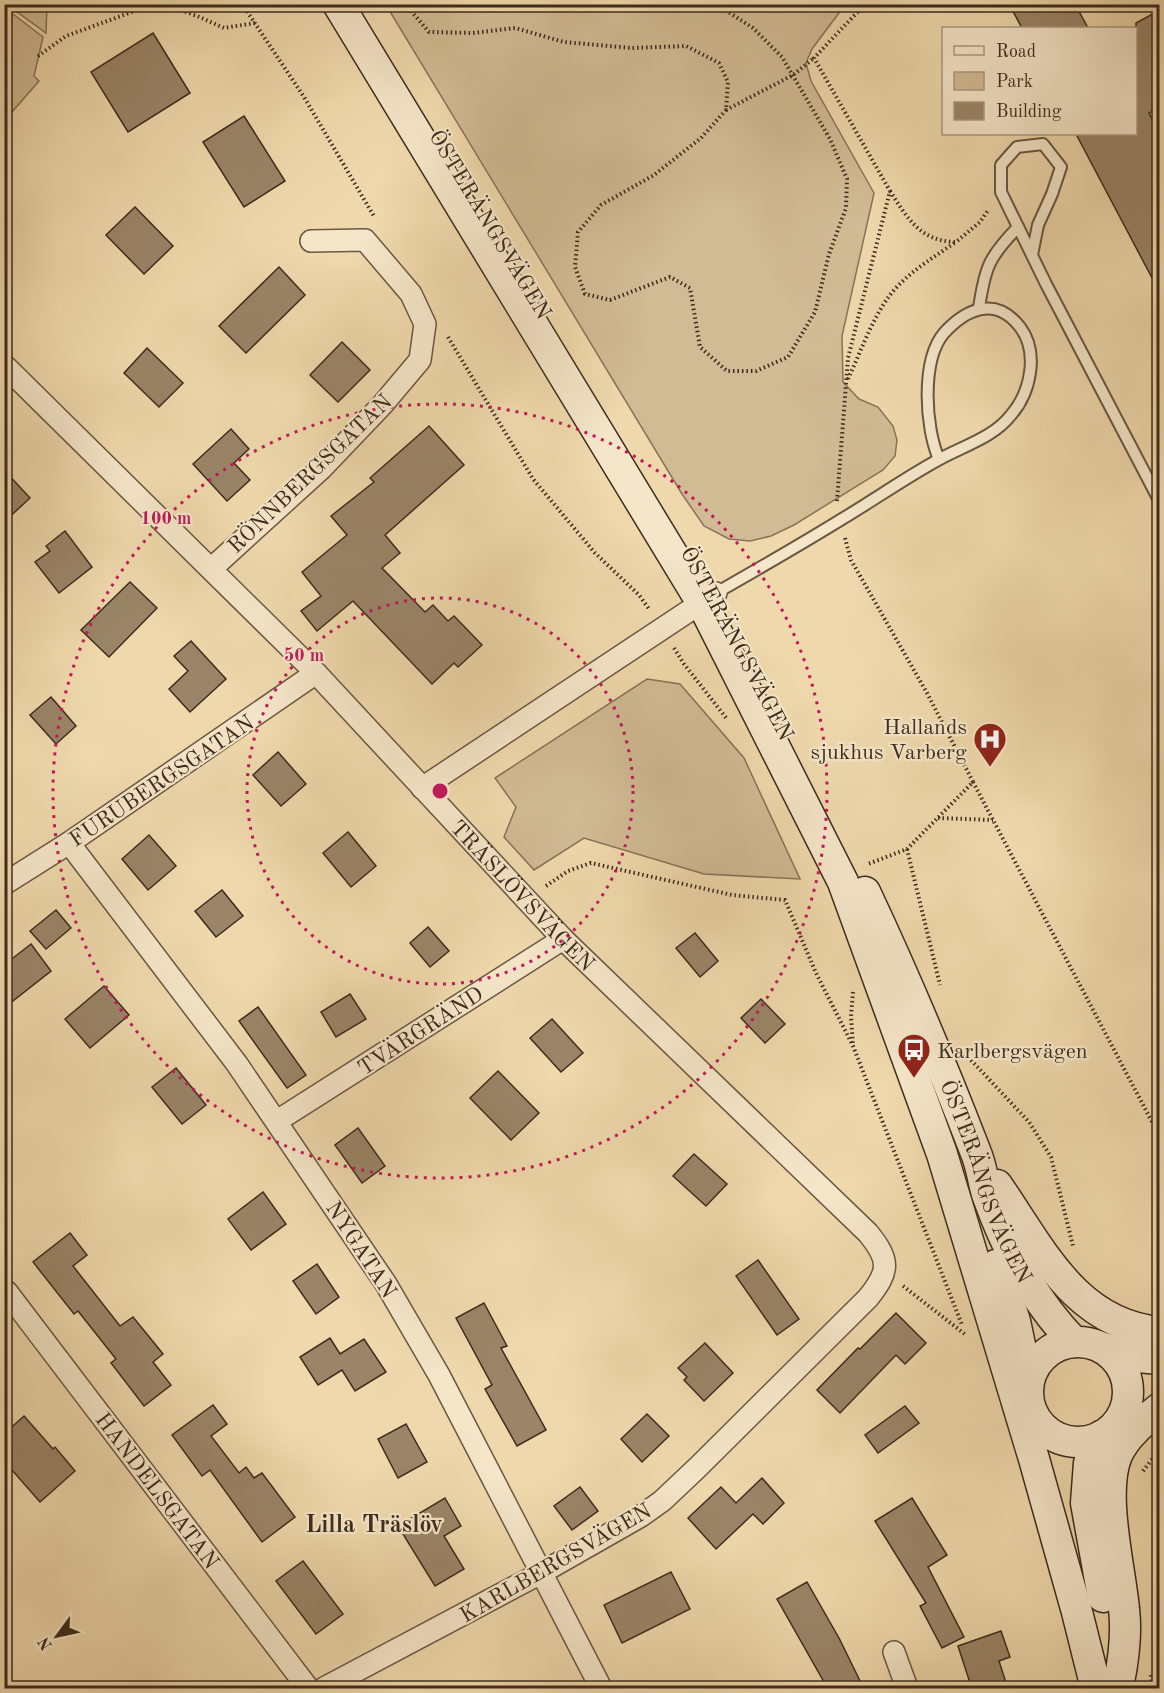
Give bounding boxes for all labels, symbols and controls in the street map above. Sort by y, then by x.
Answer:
legend [942,27,1137,135]
text: Road [996,43,1036,61]
text: Park [996,73,1033,91]
text: Building [996,103,1062,121]
street label: ÖSTERÄNGSVÄGEN [424,125,557,324]
street label: RÖNNBERGSGATAN [222,388,397,558]
text: 100 m [141,510,191,528]
street label: ÖSTERÄNGSVÄGEN [676,542,799,745]
text: 50 m [284,647,324,665]
street label: FURUBERGSGATAN [66,712,258,852]
place label: Hallands sjukhus Varberg [810,717,967,764]
hospital icon: Hallands sjukhus Varberg [972,721,1008,768]
centre of rings [430,781,450,801]
street label: TRÄSLÖVSVÄGEN [446,817,598,976]
street label: TVÄRGRÄND [353,981,488,1080]
bus stop icon: Karlbergsvägen [896,1032,932,1079]
place label: Karlbergsvägen [937,1041,1088,1063]
street label: ÖSTERÄNGSVÄGEN [935,1076,1035,1288]
street label: NYGATAN [321,1198,400,1303]
street label: HANDELSGATAN [91,1409,222,1574]
street label: KARLBERGSVÄGEN [455,1497,656,1628]
district label: Lilla Träslöv [305,1514,443,1538]
north arrow [27,1606,87,1666]
text: N [36,1633,56,1653]

